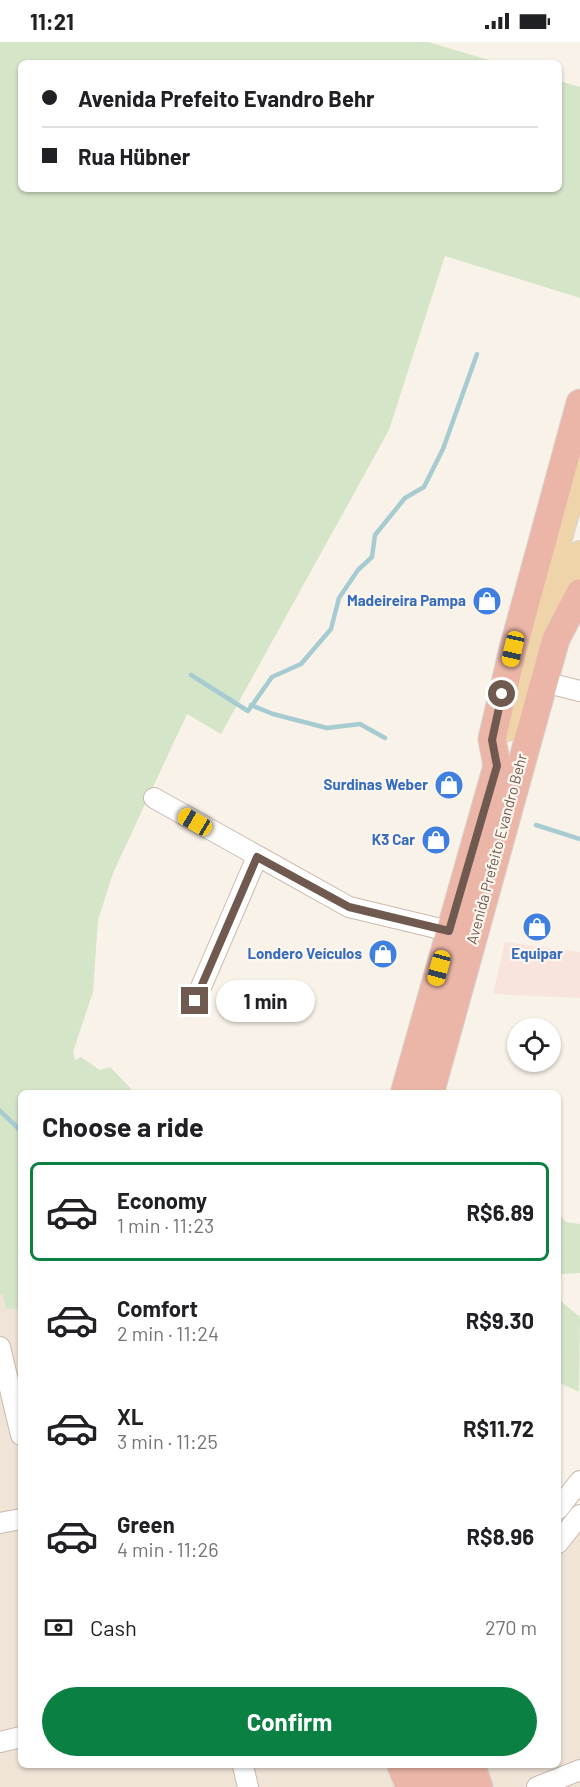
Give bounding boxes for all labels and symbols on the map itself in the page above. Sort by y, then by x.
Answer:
shop icon: Madeireira Pampa [471,585,503,617]
place label: Madeireira Pampa [347,591,466,609]
car [500,629,526,669]
route start [488,680,515,707]
street label: Avenida Prefeito Evandro Behr [462,751,530,946]
shop icon: Surdinas Weber [433,769,465,801]
place label: Surdinas Weber [324,775,428,793]
car [175,805,215,839]
shop icon: K3 Car [420,824,452,856]
place label: K3 Car [372,830,415,848]
shop icon: Equipar [521,911,553,943]
shop icon: Londero Veículos [367,938,399,970]
place label: Londero Veículos [247,944,362,962]
place label: Equipar [511,944,563,962]
car [426,948,452,988]
callout: 1 min [216,980,315,1022]
route end [181,987,208,1014]

